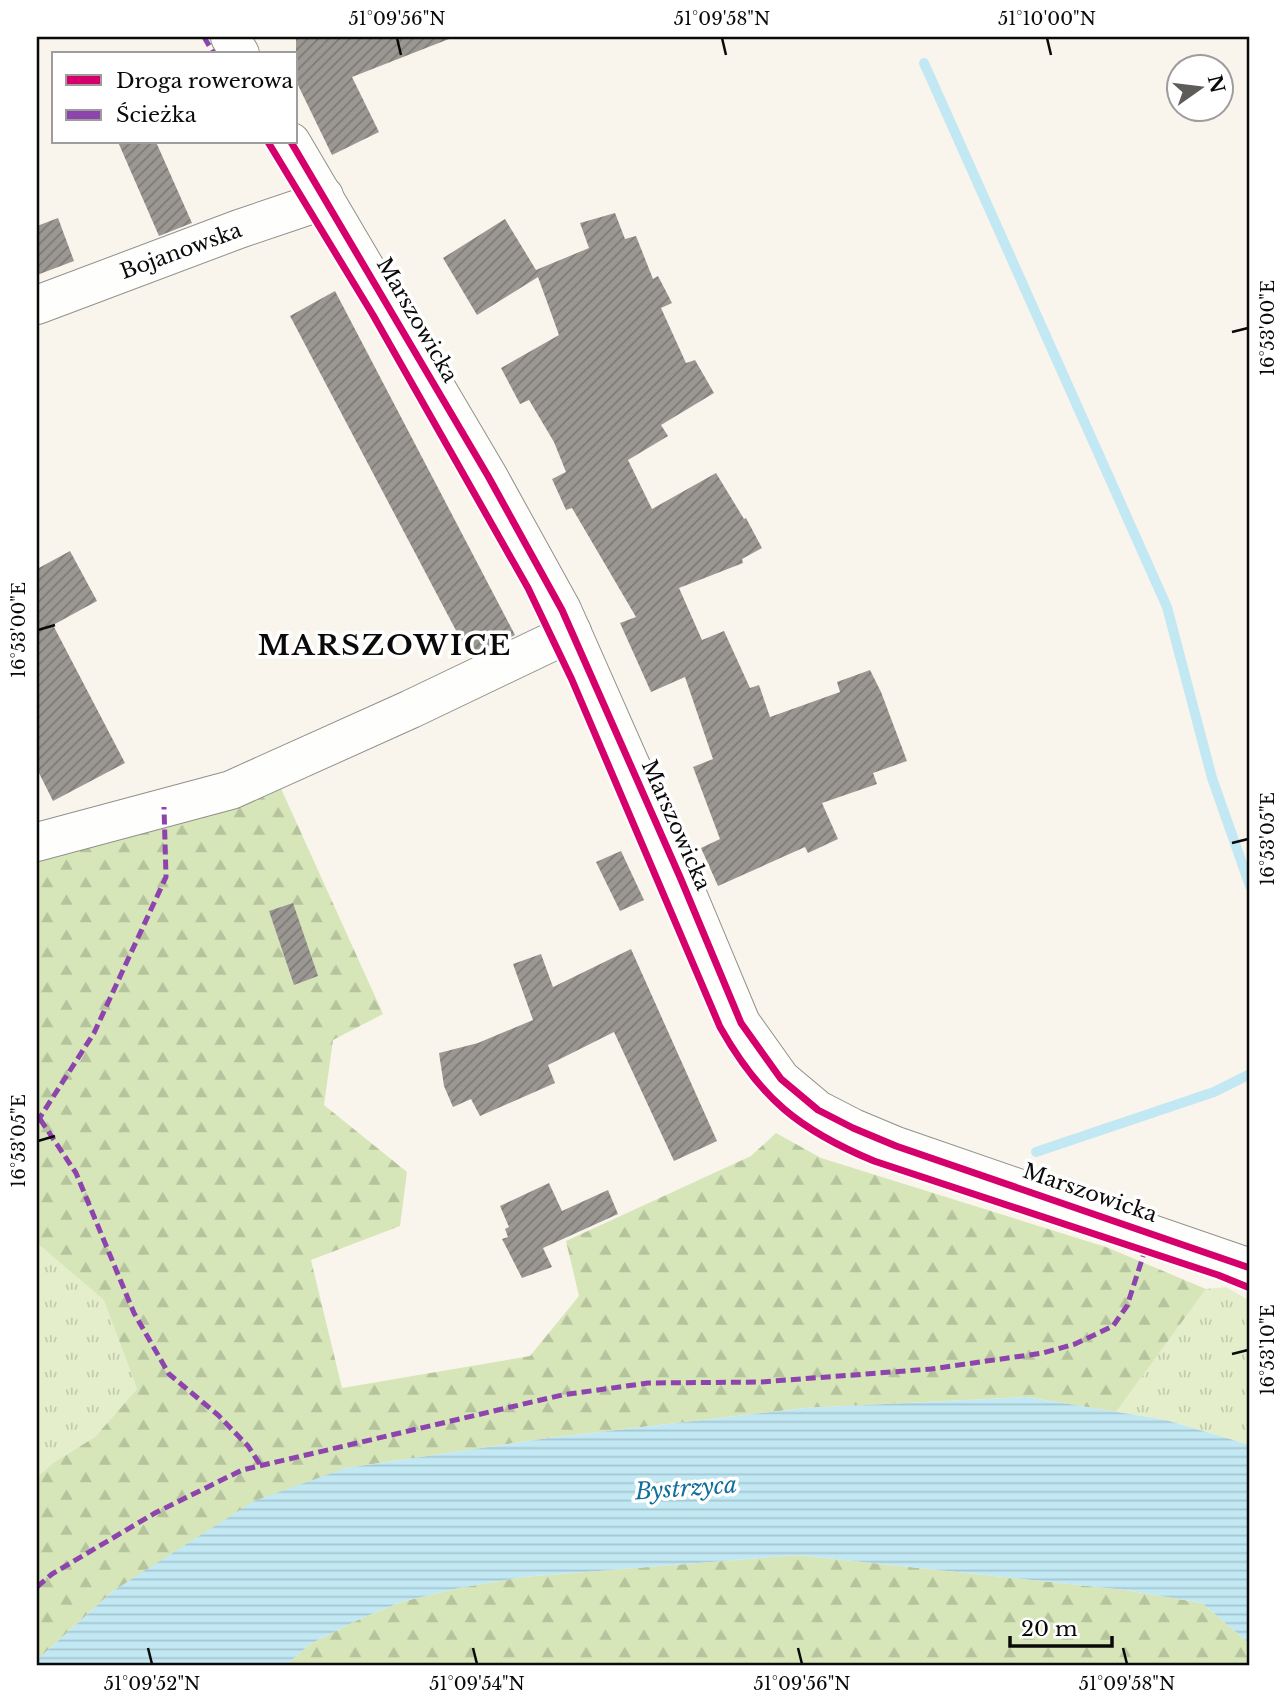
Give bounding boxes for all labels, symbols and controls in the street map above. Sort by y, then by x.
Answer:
text: 51°09'56"N [348,8,446,30]
text: 51°09'58"N [674,8,770,30]
text: 51°10'00"N [998,8,1096,30]
legend [52,52,298,144]
north arrow [1164,52,1234,122]
text: Droga rowerowa [116,68,294,94]
text: N [1203,73,1229,96]
text: Ścieżka [116,102,197,128]
street label: Bojanowska [117,217,246,285]
street label: Marszowicka [371,253,463,387]
text: 16°53'00"E [1257,280,1279,376]
text: 16°53'00"E [8,582,30,678]
district label: MARSZOWICE [258,628,512,663]
street label: Marszowicka [636,756,716,895]
text: 16°53'05"E [1257,792,1279,886]
text: 16°53'05"E [8,1094,30,1188]
street label: Marszowicka [1020,1158,1161,1228]
text: 16°53'10"E [1257,1304,1279,1396]
water label: Bystrzyca [633,1470,738,1506]
scale bar [1010,1605,1112,1649]
text: 20 m [1021,1616,1078,1642]
text: 51°09'52"N [104,1673,200,1695]
text: 51°09'54"N [429,1673,525,1695]
text: 51°09'56"N [753,1673,851,1695]
text: 51°09'58"N [1079,1673,1175,1695]

